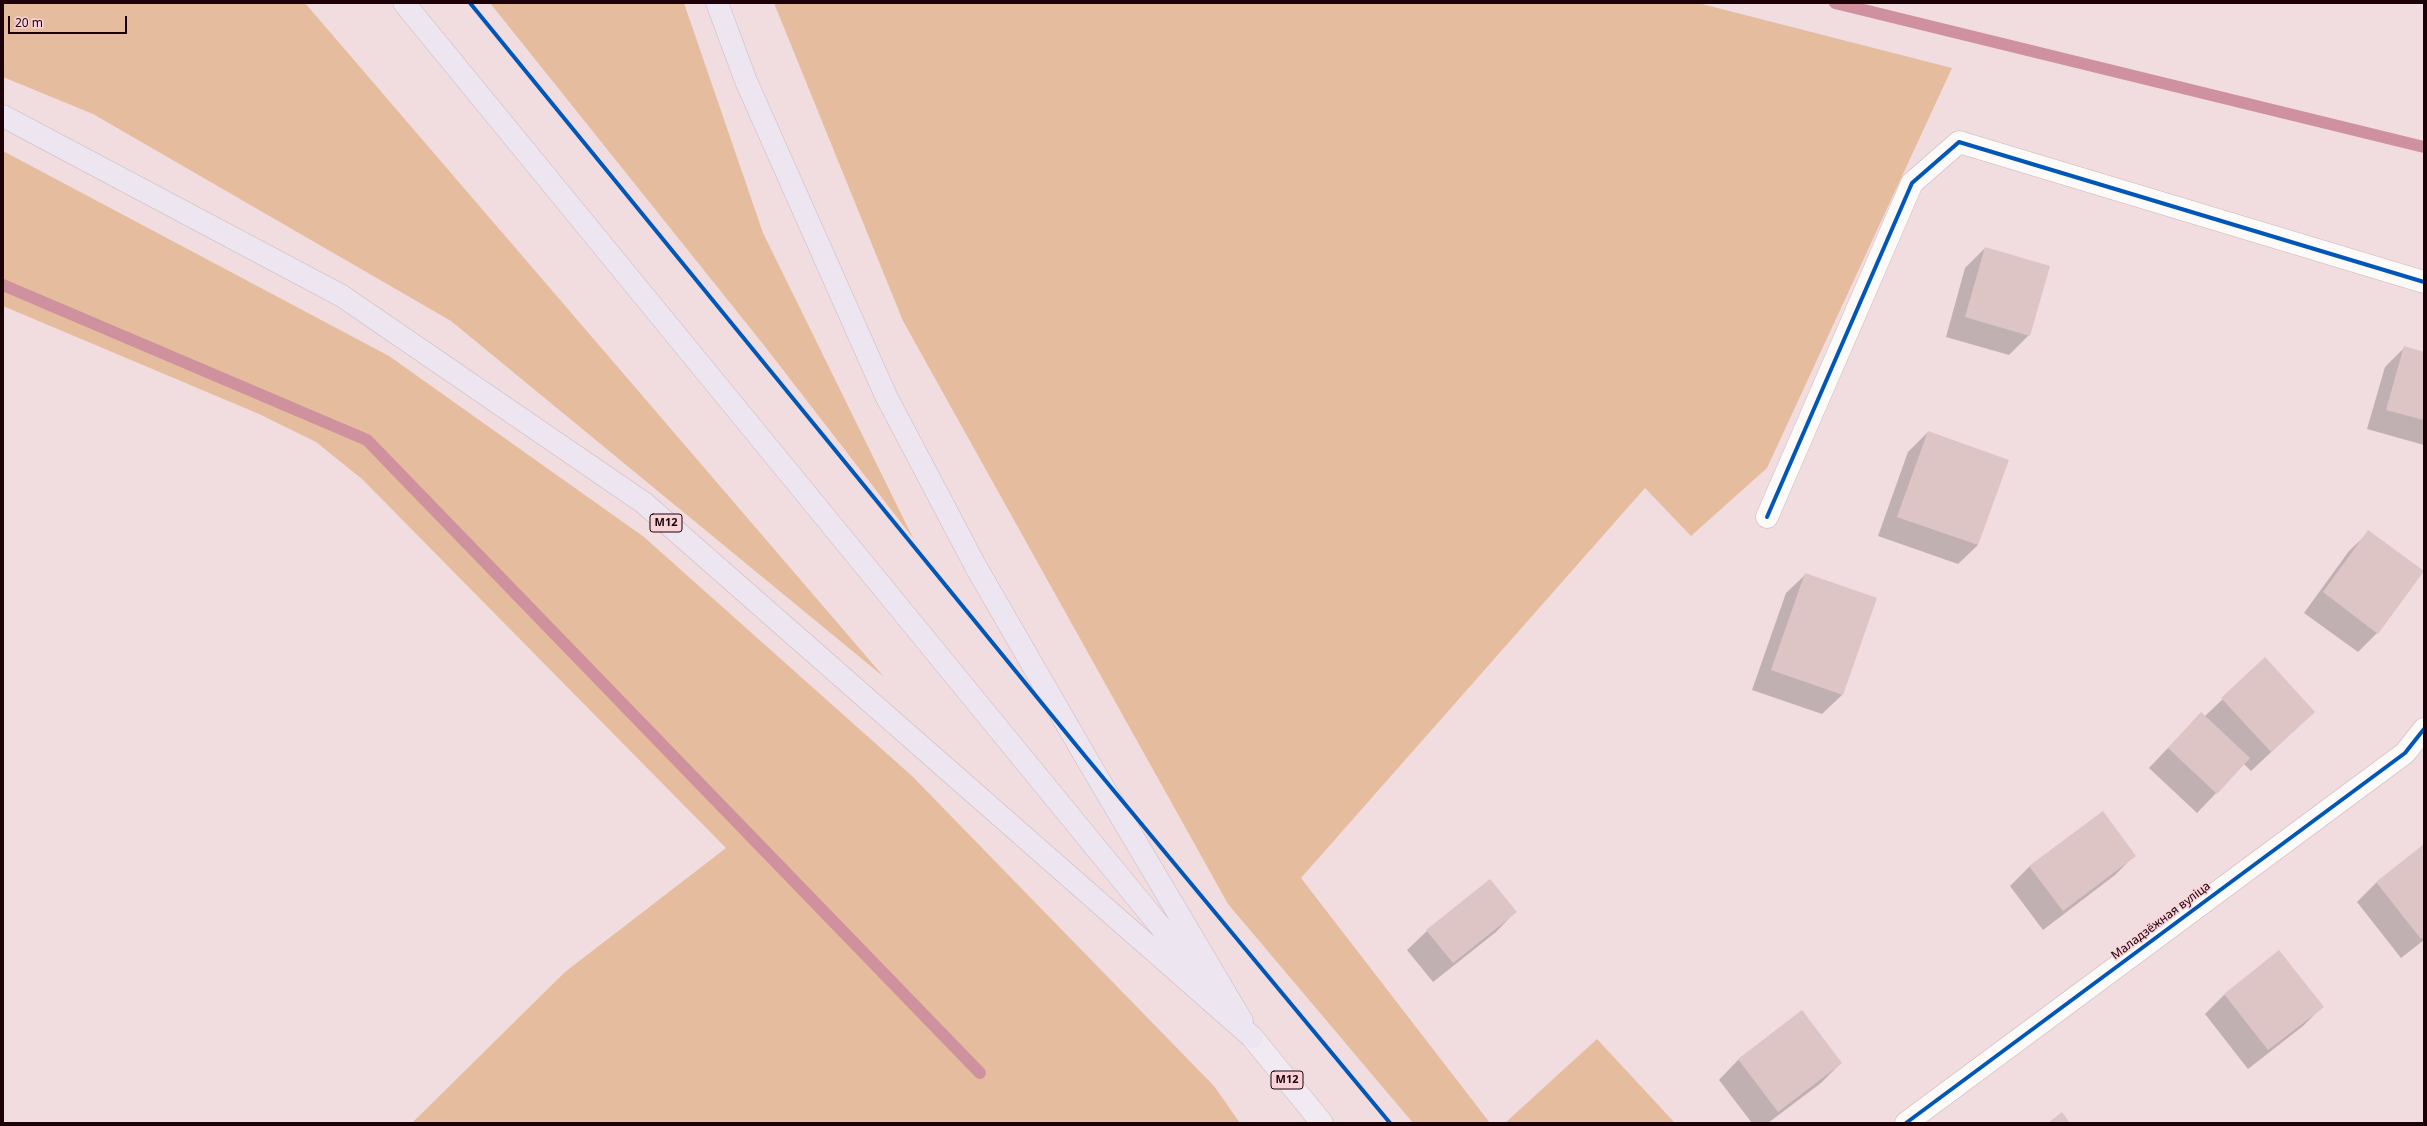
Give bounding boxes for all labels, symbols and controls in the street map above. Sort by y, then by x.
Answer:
scale bar [10,8,129,34]
text: 20 m [15,14,43,31]
road number: М12 [650,514,682,532]
street label: Маладзёжная вуліца [2109,879,2213,963]
road number: М12 [1271,1071,1303,1089]

